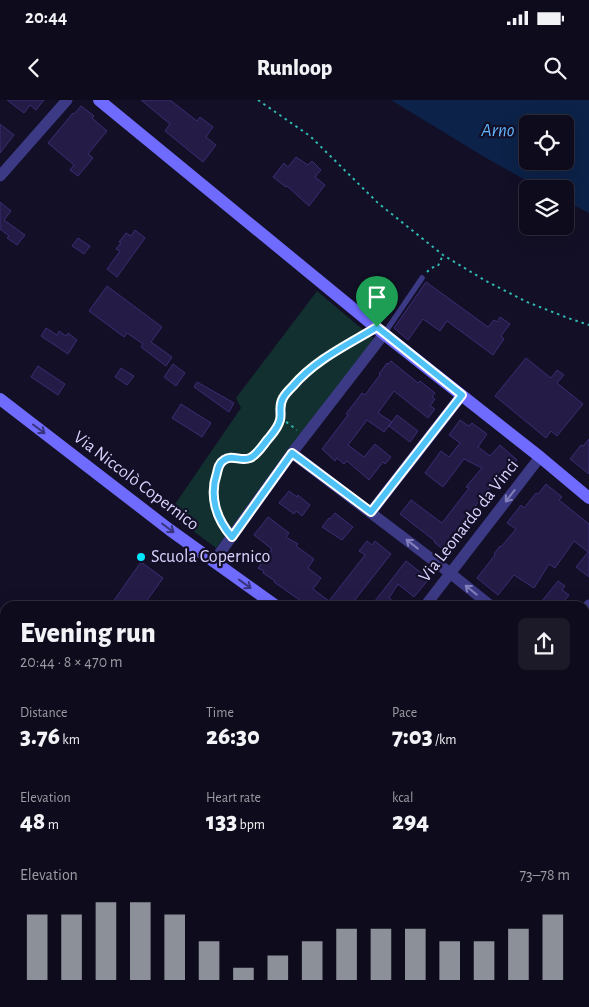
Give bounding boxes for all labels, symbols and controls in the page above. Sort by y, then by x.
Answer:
text: 20:44 [25,8,67,27]
icon: back [20,54,48,82]
icon: search [541,54,569,82]
text: Runloop [257,57,332,79]
map controls [519,115,574,235]
button: locate [519,115,574,170]
water label: Arno [480,121,515,140]
button: layers [519,180,574,235]
pin [356,276,398,327]
icon: arrive [363,283,391,311]
one-way arrow [32,423,45,434]
street label: Via Niccolò Copernico [70,428,202,534]
street label: Via Leonardo da Vinci [416,456,522,586]
one-way arrow [505,489,516,502]
one-way arrow [161,522,174,533]
one-way arrow [406,538,419,549]
place label: Scuola Copernico [151,548,270,566]
marker: Scuola Copernico [135,551,147,563]
one-way arrow [238,579,252,589]
one-way arrow [464,584,477,595]
button: share [518,618,570,670]
text: Evening run [20,620,156,648]
text: 20:44 · 8 × 470 m [20,654,123,670]
text: Distance [20,706,67,720]
text: Time [206,706,234,720]
text: Pace [392,706,417,720]
text: 3.76 [20,724,60,749]
text: 26:30 [206,724,260,749]
text: 7:03 [392,724,433,749]
text: km [60,733,80,747]
text: /km [433,733,457,747]
text: Elevation [20,791,71,805]
text: Heart rate [206,791,261,805]
text: kcal [392,791,413,805]
text: 48 [20,809,45,834]
text: 133 [206,809,237,834]
text: 294 [392,809,429,834]
text: m [45,818,59,832]
text: bpm [237,818,265,832]
text: Elevation [20,867,78,883]
text: 73–78 m [519,867,570,883]

